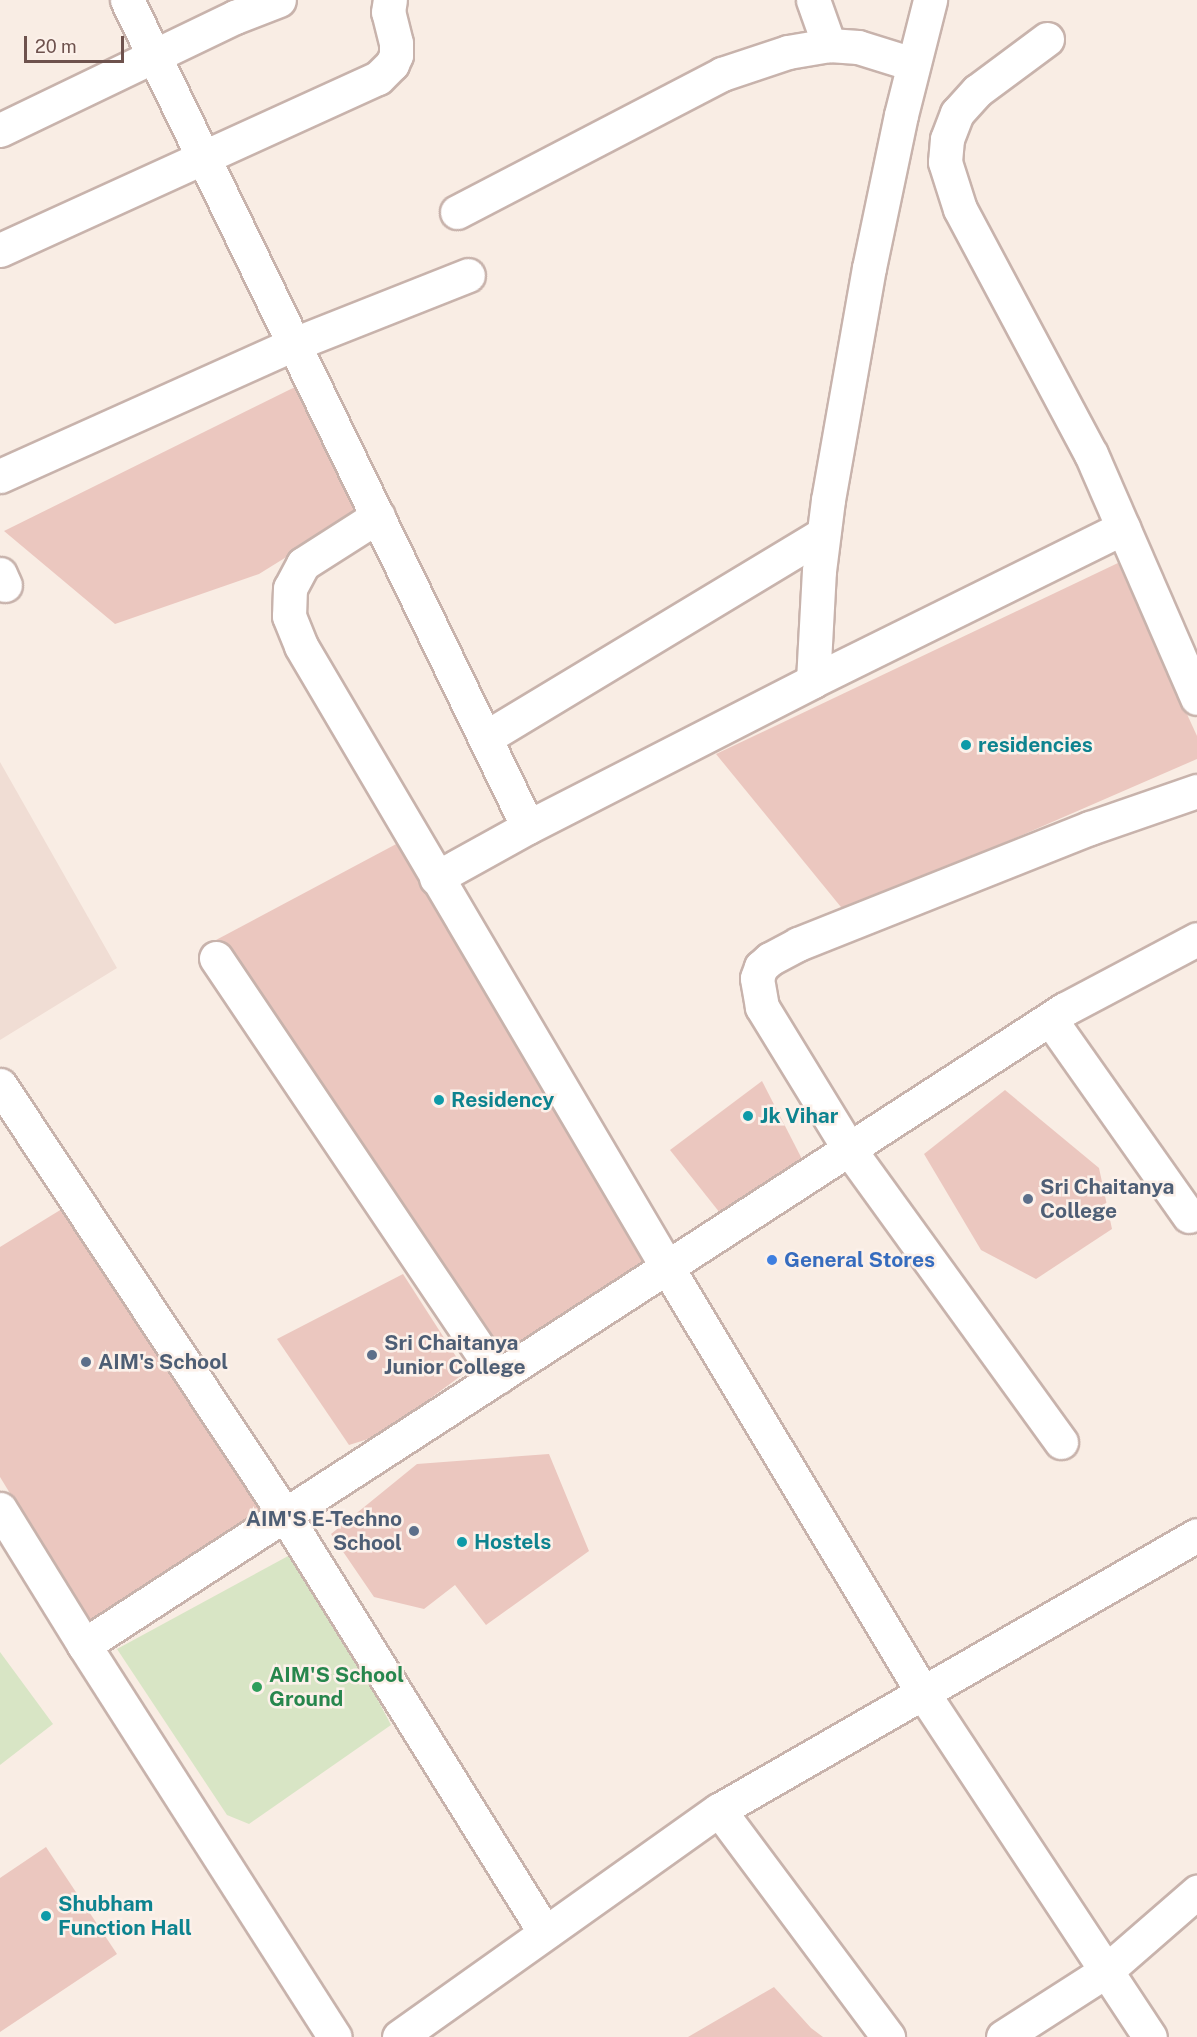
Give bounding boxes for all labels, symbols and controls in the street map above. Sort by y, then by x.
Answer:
scale bar [27,24,128,62]
text: 20 m [35,36,77,57]
place label: residencies [978,732,1093,758]
marker: residencies [959,738,973,752]
place label: Residency [451,1087,554,1113]
marker: Residency [432,1093,446,1107]
place label: Jk Vihar [760,1103,839,1129]
marker: Jk Vihar [741,1109,755,1123]
place label: Sri Chaitanya College [1040,1174,1174,1224]
marker: Sri Chaitanya College [1021,1192,1035,1206]
place label: General Stores [784,1247,935,1273]
marker: General Stores [765,1253,779,1267]
place label: Sri Chaitanya Junior College [384,1330,526,1380]
marker: Sri Chaitanya Junior College [365,1348,379,1362]
place label: AIM's School [98,1349,228,1375]
marker: AIM's School [79,1355,93,1369]
place label: AIM'S E-Techno School [246,1506,402,1556]
marker: AIM'S E-Techno School [407,1524,421,1538]
place label: Hostels [474,1529,551,1555]
marker: Hostels [455,1535,469,1549]
place label: AIM'S School Ground [269,1662,404,1712]
marker: AIM'S School Ground [250,1680,264,1694]
place label: Shubham Function Hall [58,1891,192,1941]
marker: Shubham Function Hall [39,1909,53,1923]

